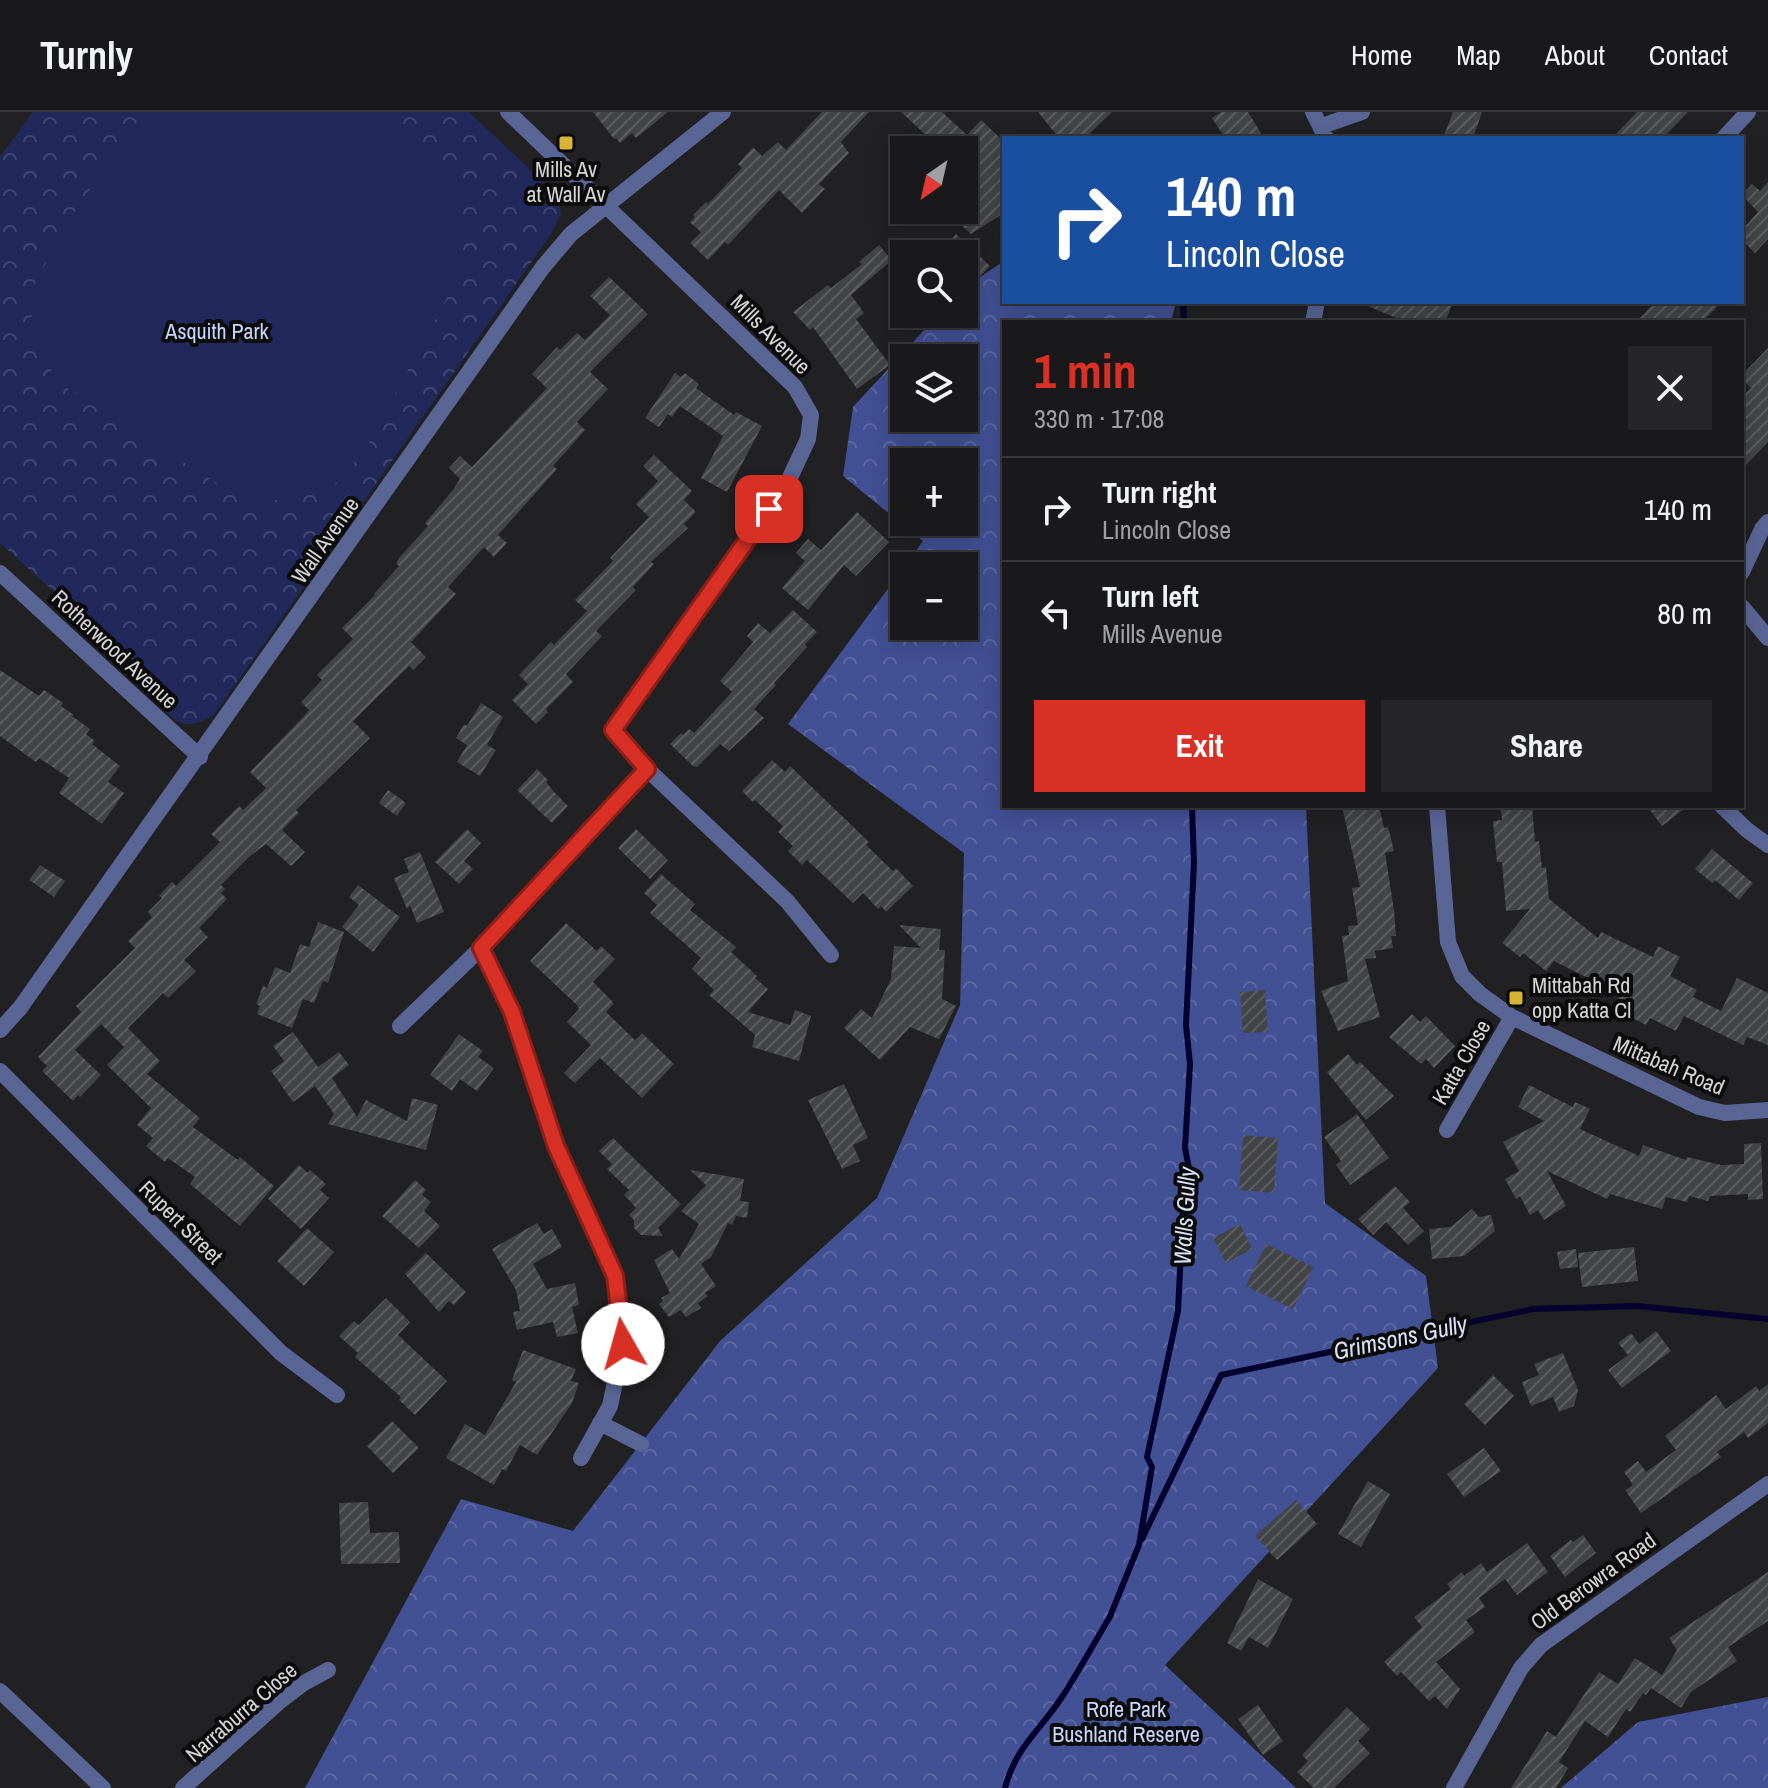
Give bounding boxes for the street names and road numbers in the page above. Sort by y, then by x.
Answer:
street label: Mills Avenue [724,287,818,381]
street label: Wall Avenue [284,491,366,589]
street label: Rotherwood Avenue [45,583,185,715]
street label: Katta Close [1425,1014,1497,1110]
street label: Mittabah Road [1609,1028,1729,1102]
street label: Rupert Street [132,1173,230,1271]
street label: Old Berowra Road [1524,1525,1662,1637]
street label: Narraburra Close [179,1655,303,1769]

